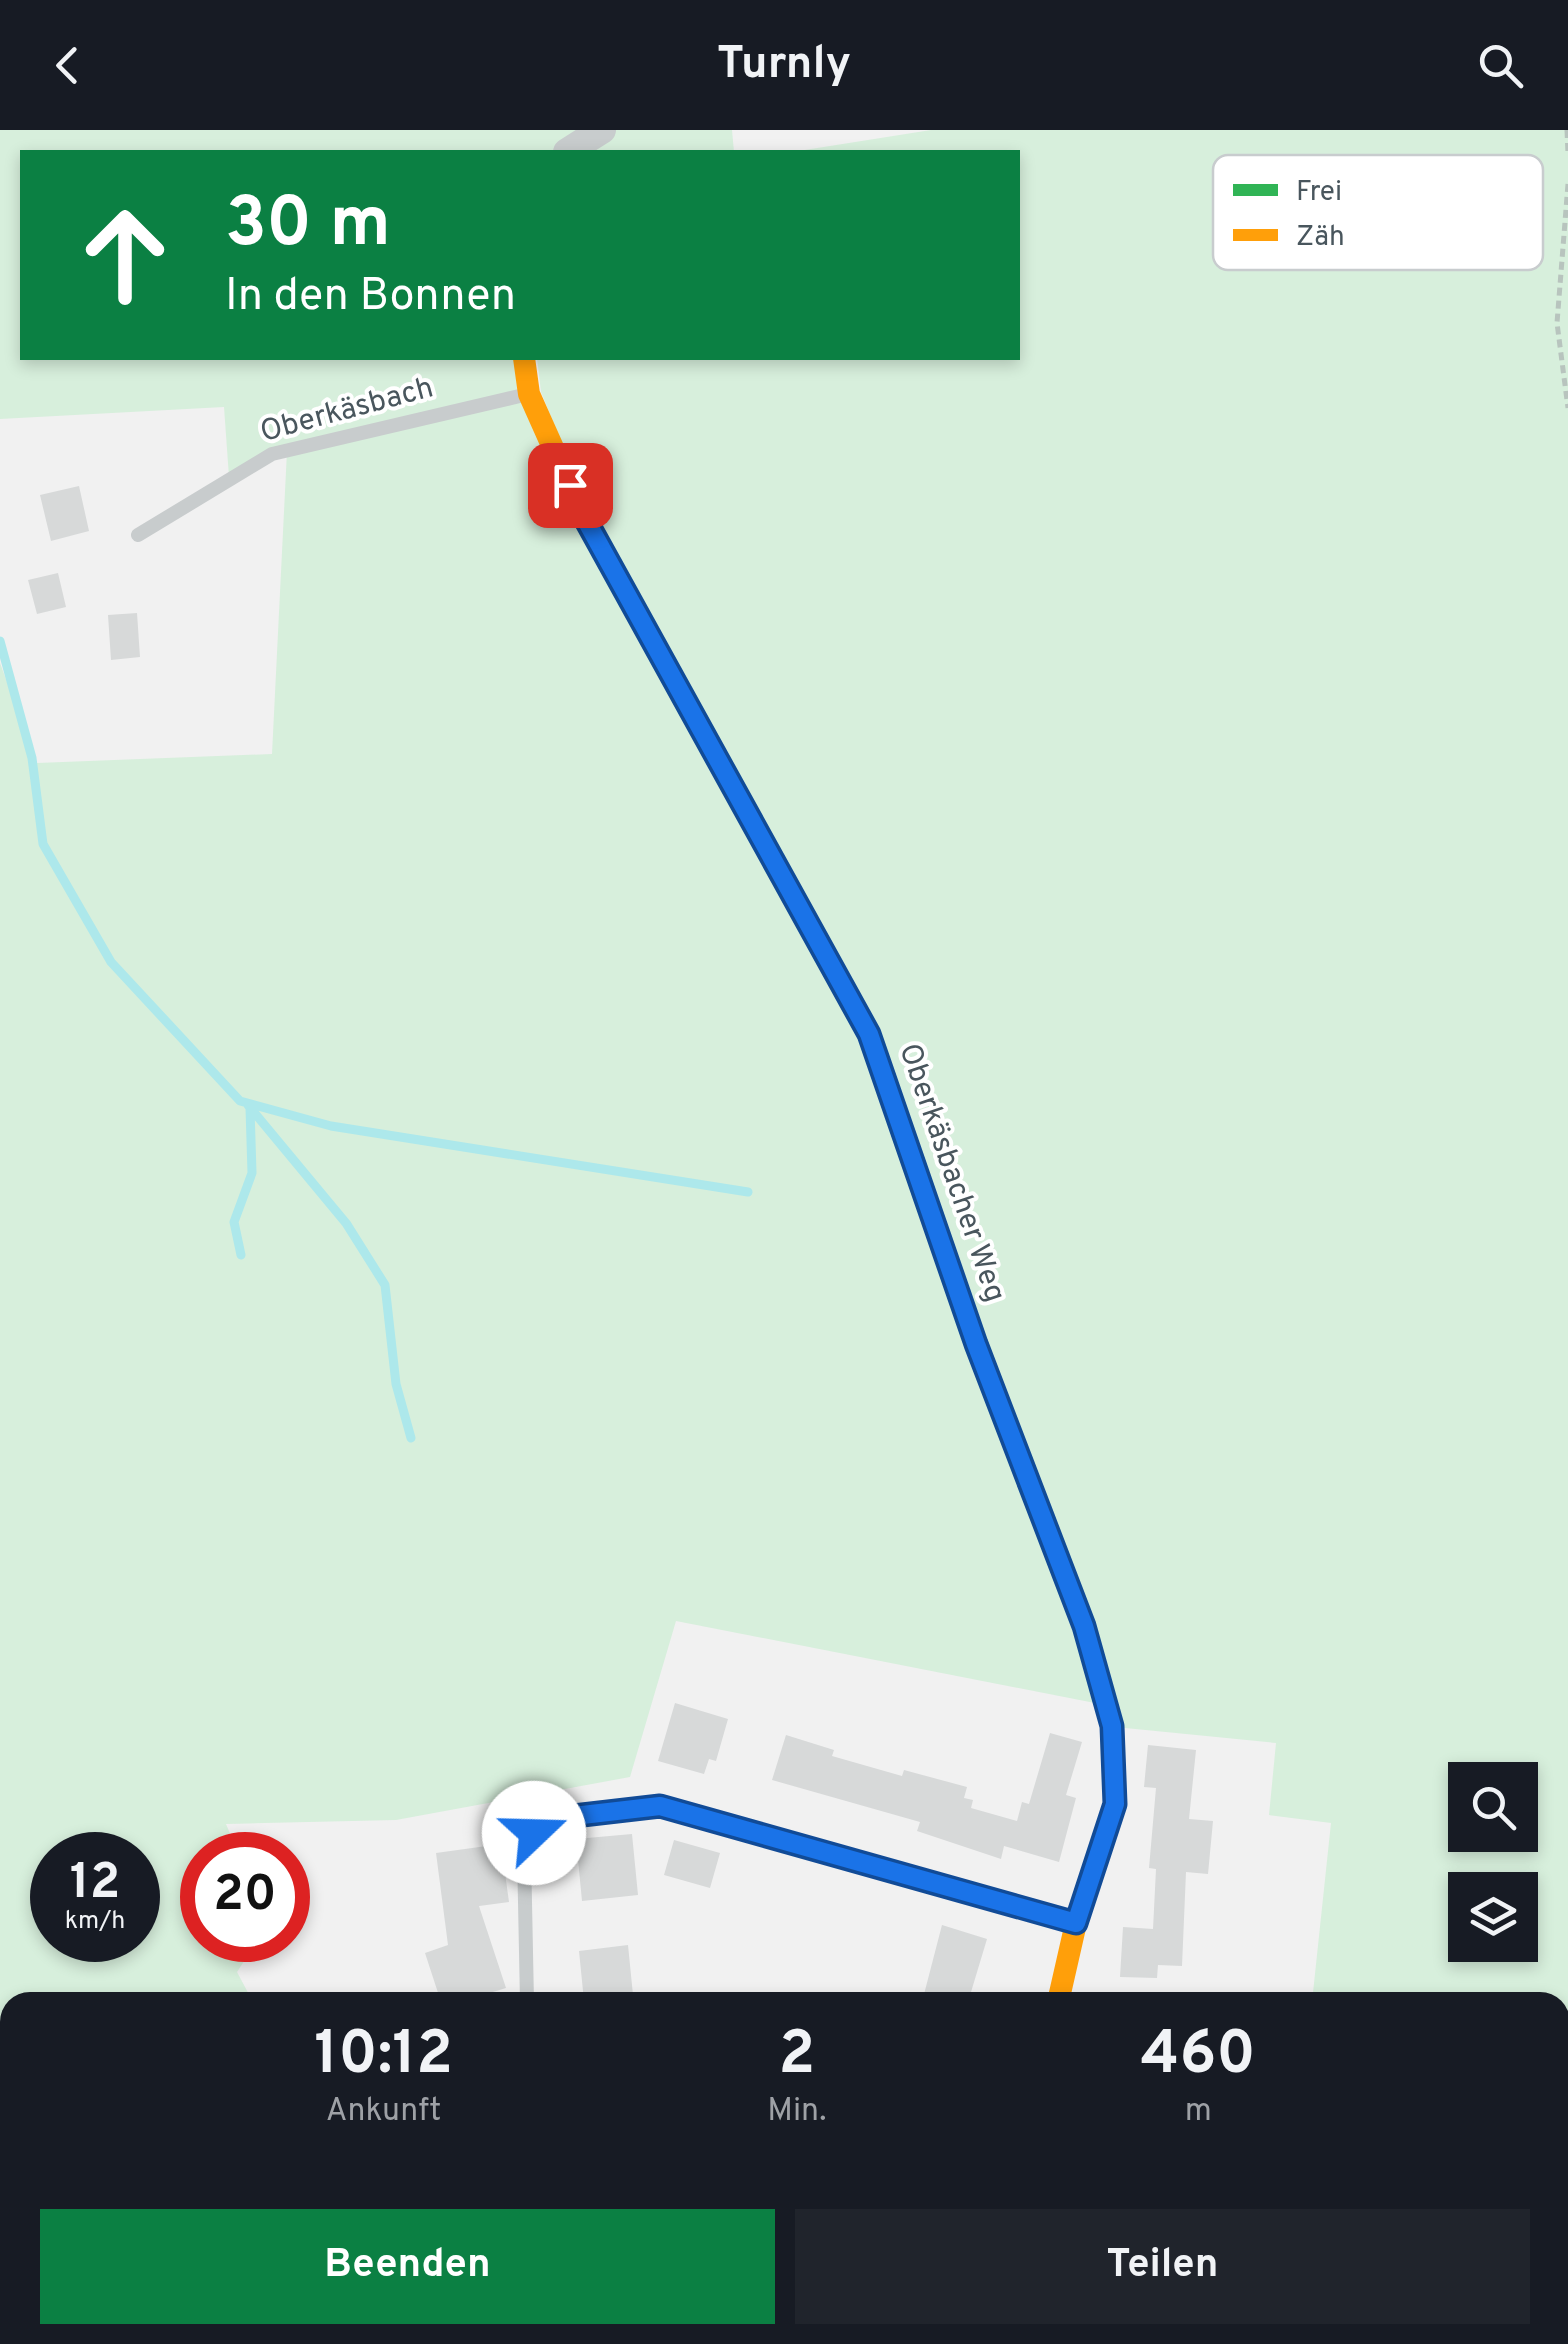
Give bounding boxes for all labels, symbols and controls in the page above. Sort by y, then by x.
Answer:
text: Turnly [717,37,851,94]
icon: back [40,38,95,93]
icon: search [1473,38,1528,93]
legend [1213,155,1543,270]
text: Frei [1296,175,1342,211]
text: 30 m [225,182,391,271]
icon: ahead [60,190,190,320]
text: Zäh [1296,220,1345,256]
text: In den Bonnen [225,269,516,326]
street label: Oberkäsbach [256,370,438,452]
pin [528,443,613,528]
icon: arrive [543,458,598,513]
street label: Oberkäsbacher Weg [889,1039,1013,1307]
map controls [1448,1762,1538,1962]
button: search [1448,1762,1538,1852]
position arrow [482,1781,586,1885]
speed limit sign: 20 [180,1832,310,1962]
text: 12 [70,1853,120,1916]
button: layers [1448,1872,1538,1962]
text: km/h [65,1906,125,1938]
text: 10:12 [314,2019,453,2095]
text: 2 [779,2019,815,2095]
text: 460 [1141,2019,1256,2095]
text: Ankunft [326,2092,441,2132]
text: Min. [767,2092,827,2132]
text: m [1185,2092,1212,2132]
button: Beenden [40,2209,775,2324]
button: Teilen [795,2209,1530,2324]

